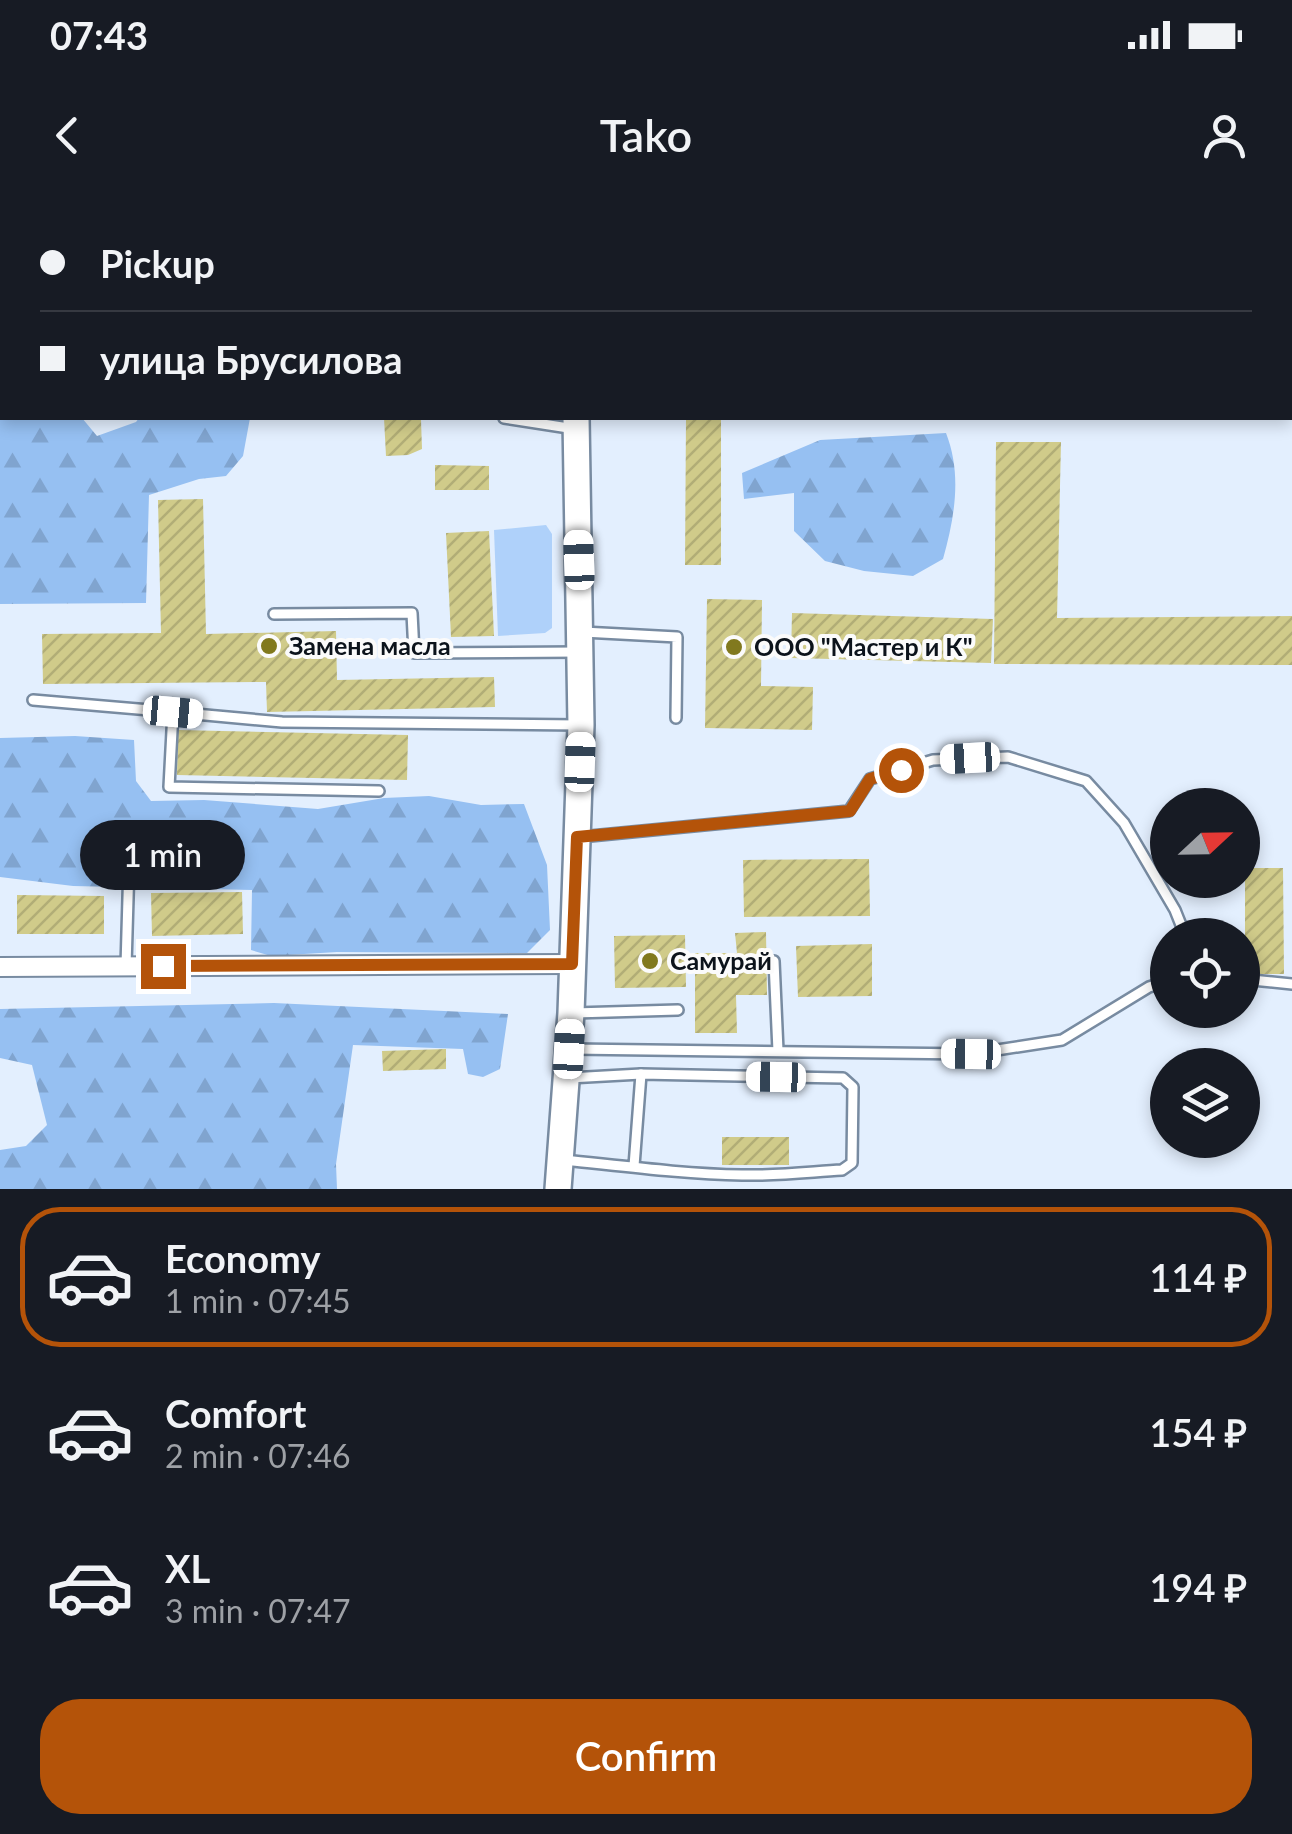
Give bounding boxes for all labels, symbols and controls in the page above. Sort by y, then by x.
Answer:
text: 07:43 [50,12,148,58]
icon: back [40,108,95,163]
text: Tako [600,108,692,162]
icon: person [1197,108,1252,163]
text: Pickup [100,240,215,286]
text: улица Брусилова [100,336,403,382]
car [563,529,595,591]
place label: Замена масла [289,630,451,660]
place label: ООО "Мастер и К" [754,631,973,661]
marker: Замена масла [258,635,280,657]
marker: ООО "Мастер и К" [723,636,745,658]
car [142,694,204,730]
car [564,731,596,793]
car [939,741,1001,775]
route start [879,748,924,793]
north arrow [1150,788,1260,898]
map controls [1150,788,1260,1158]
callout: 1 min [80,821,246,891]
text: 1 min [123,835,202,874]
button: locate [1150,918,1260,1028]
route end [141,944,186,989]
place label: Самурай [670,945,772,975]
marker: Самурай [639,950,661,972]
car [552,1018,586,1080]
car [941,1038,1001,1070]
button: layers [1150,1048,1260,1158]
car [746,1061,806,1093]
icon: car [45,1232,135,1322]
text: Economy [165,1235,320,1281]
text: 114 ₽ [1149,1254,1247,1300]
text: 1 min · 07:45 [165,1281,351,1320]
icon: car [45,1387,135,1477]
text: Comfort [165,1390,306,1436]
text: 154 ₽ [1149,1409,1247,1455]
text: 2 min · 07:46 [165,1436,351,1475]
icon: car [45,1542,135,1632]
text: XL [165,1545,210,1591]
text: 194 ₽ [1149,1564,1247,1610]
text: 3 min · 07:47 [165,1591,351,1630]
button: Confirm [40,1699,1252,1814]

